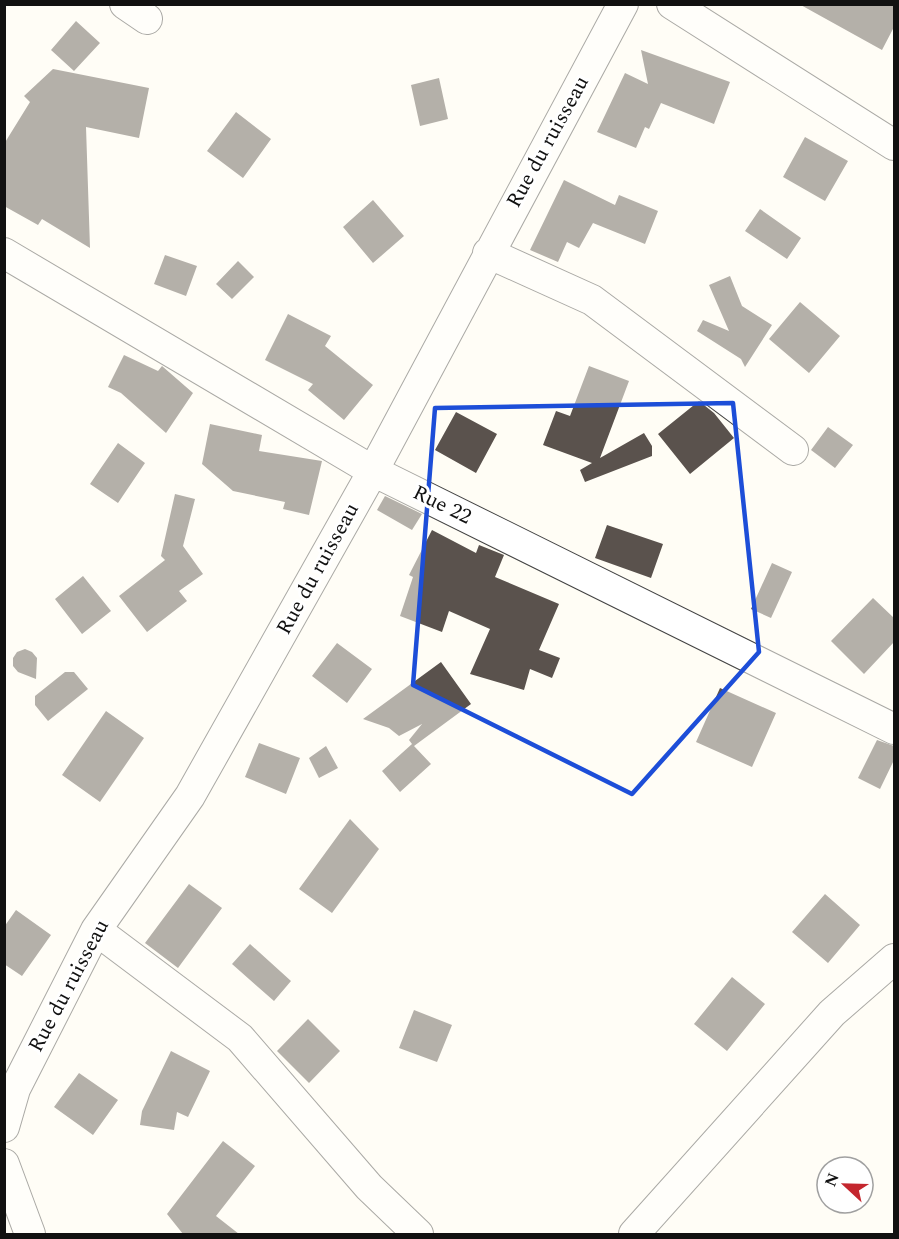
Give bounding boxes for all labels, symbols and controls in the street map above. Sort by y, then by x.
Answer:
street label: Rue du ruisseau [498,70,598,214]
street label: Rue 22 [407,477,477,533]
street label: Rue du ruisseau [268,497,368,641]
street label: Rue du ruisseau [20,913,118,1058]
north arrow [815,1155,875,1215]
text: N [818,1169,846,1190]

